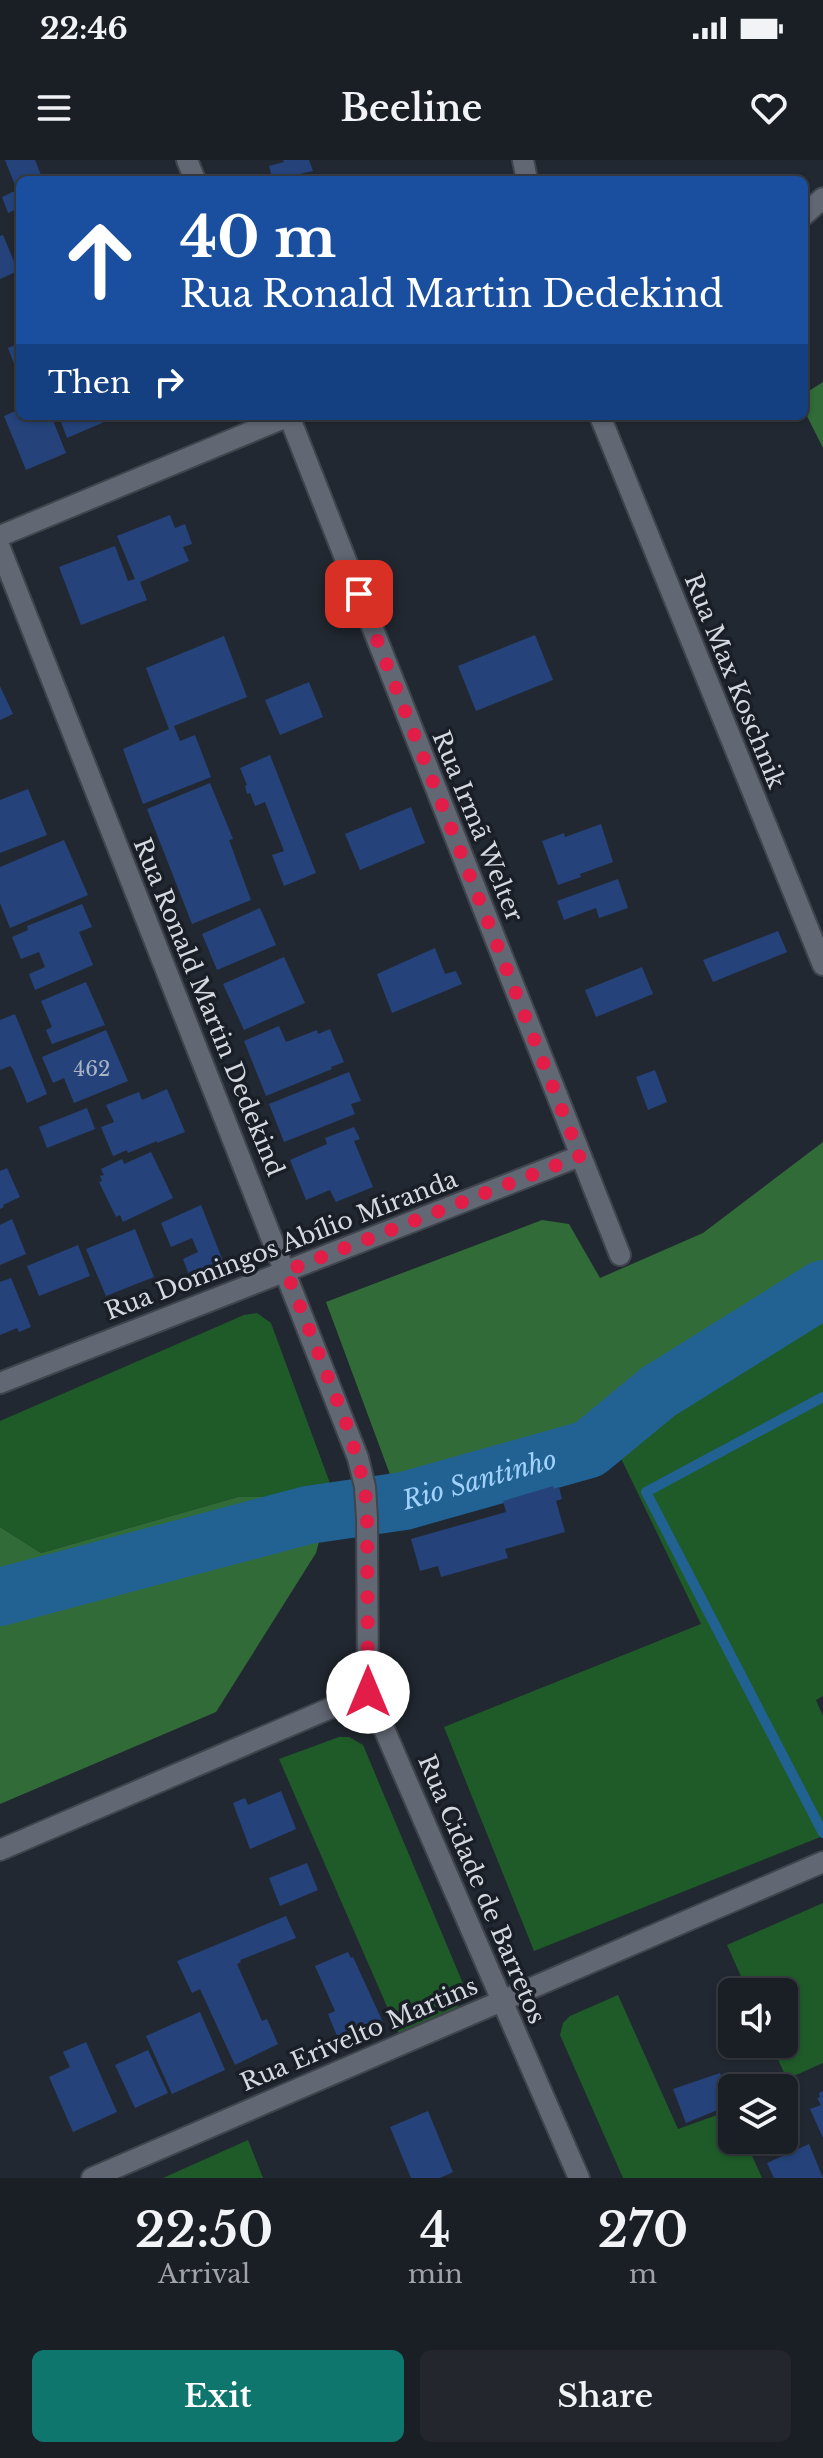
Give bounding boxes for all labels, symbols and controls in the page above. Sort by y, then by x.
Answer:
text: 22:46 [40,10,128,47]
icon: menu [32,86,76,130]
text: Beeline [340,86,483,131]
icon: heart [747,86,791,130]
text: 40 m [180,203,336,272]
icon: ahead [48,208,152,312]
text: Rua Ronald Martin Dedekind [180,272,723,317]
icon: right [147,360,191,404]
text: Then [48,364,131,401]
pin [325,560,393,628]
street label: Rua Max Koschnik [679,569,791,793]
icon: arrive [337,572,381,616]
street label: Rua Irmã Welter [426,726,530,926]
street label: Rua Ronald Martin Dedekind [128,834,290,1180]
house number: 462 [74,1057,110,1081]
street label: Rua Domingos Abílio Miranda [101,1164,462,1326]
water label: Rio Santinho [397,1443,560,1517]
position arrow [326,1650,410,1734]
street label: Rua Cidade de Barretos [412,1750,552,2028]
street label: Rua Erivelto Martins [236,1971,482,2097]
map controls [718,1978,798,2154]
button: sound [718,1978,798,2058]
button: layers [718,2074,798,2154]
text: 22:50 [135,2200,273,2260]
text: 4 [420,2200,451,2260]
text: 270 [597,2200,688,2260]
text: Arrival [158,2258,250,2290]
text: min [408,2258,463,2290]
text: m [629,2258,657,2290]
button: Exit [32,2350,404,2442]
button: Share [420,2350,791,2442]

